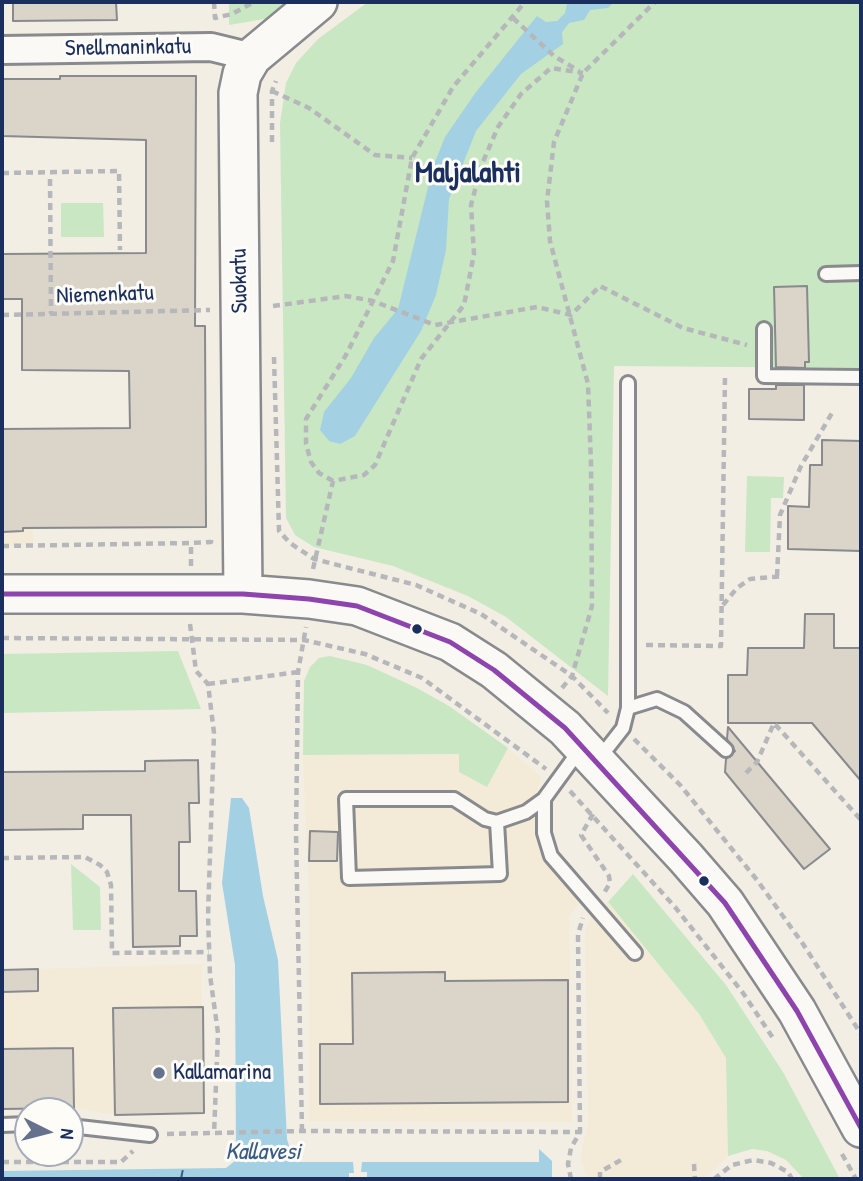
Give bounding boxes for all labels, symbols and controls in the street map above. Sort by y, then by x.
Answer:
street label: Snellmaninkatu [65,33,191,63]
district label: Maljalahti [415,156,521,192]
street label: Suokatu [226,248,254,314]
street label: Niemenkatu [56,280,154,310]
unlabelled marker [410,622,424,636]
unlabelled marker [697,874,711,888]
place label: Kallamarina [173,1059,271,1087]
marker: Kallamarina [151,1065,167,1081]
north arrow [14,1097,84,1167]
text: N [54,1128,81,1140]
water label: Kallavesi [225,1139,301,1167]

